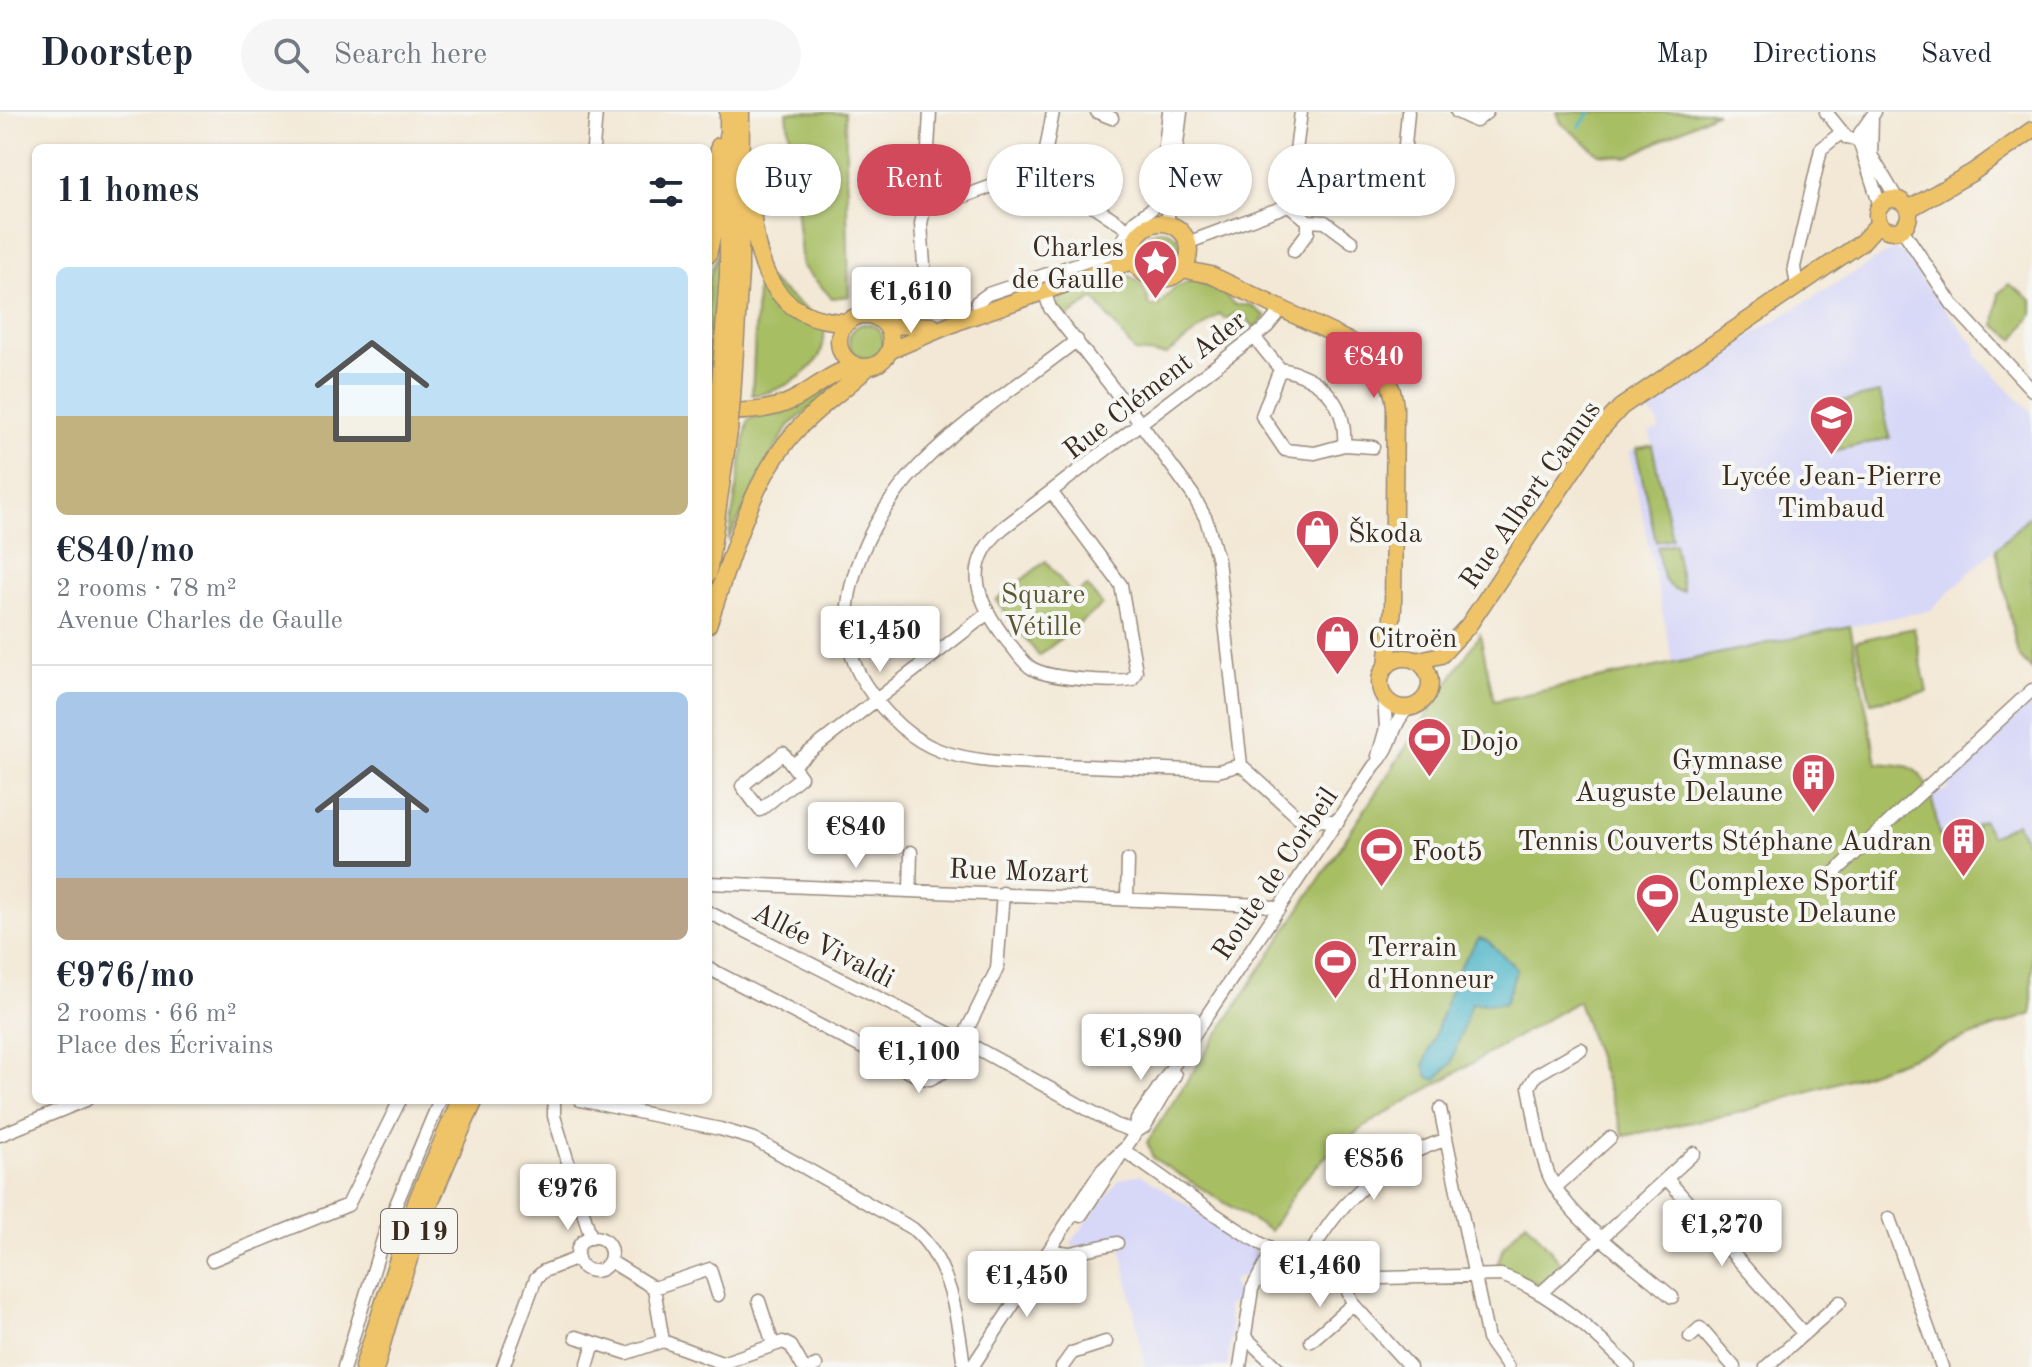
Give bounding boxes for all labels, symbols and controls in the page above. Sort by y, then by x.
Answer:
search box [241,19,801,91]
icon: search [269,33,313,77]
text: Doorstep [40,36,193,74]
text: Search here [333,40,487,70]
text: Map [1656,41,1708,69]
text: Directions [1752,41,1877,69]
text: Saved [1921,41,1992,69]
chip: Buy [736,144,841,216]
chip: Rent [857,144,971,216]
chip: Filters [987,144,1123,216]
chip: New [1139,144,1252,216]
chip: Apartment [1268,144,1455,216]
icon: filters [644,170,688,214]
text: 11 homes [56,175,199,209]
place label: Charles de Gaulle [1012,235,1124,295]
place icon: Charles de Gaulle [1131,238,1179,301]
pin: €1,610 [846,267,976,335]
text: €1,610 [870,280,952,306]
street label: Rue Clément Ader [1059,307,1252,466]
icon: home [300,319,444,463]
pin: €840 [1327,332,1421,400]
text: €840 [1344,345,1404,371]
school or university icon: Lycée Jean-Pierre Timbaud [1807,394,1855,457]
street label: Rue Albert Camus [1456,396,1607,595]
place label: Lycée Jean-Pierre Timbaud [1721,464,1941,524]
shop icon: Škoda [1293,508,1341,571]
place label: Škoda [1348,516,1422,549]
text: €840/mo [56,535,195,569]
text: 2 rooms · 78 m² [56,576,237,602]
park label: Square Vétille [1001,582,1085,642]
pin: €1,450 [815,606,945,674]
text: Avenue Charles de Gaulle [56,608,343,634]
shop icon: Citroën [1313,613,1361,676]
text: €1,450 [839,619,921,645]
place label: Citroën [1368,626,1458,654]
sports icon: Dojo [1405,716,1453,779]
place label: Dojo [1460,729,1519,757]
icon: home [300,744,444,888]
place label: Gymnase Auguste Delaune [1575,748,1783,808]
building icon: Gymnase Auguste Delaune [1790,751,1838,814]
street label: Route de Corbeil [1209,783,1344,966]
pin: €840 [809,802,903,870]
text: €840 [826,815,886,841]
building icon: Tennis Couverts Stéphane Audran [1939,816,1987,879]
sports icon: Foot5 [1357,826,1405,889]
place label: Tennis Couverts Stéphane Audran [1517,829,1932,857]
place label: Foot5 [1412,839,1483,867]
street label: Rue Mozart [948,857,1090,889]
place label: Complexe Sportif Auguste Delaune [1688,869,1898,929]
sports icon: Complexe Sportif Auguste Delaune [1633,872,1681,935]
street label: Allée Vivaldi [747,899,898,994]
place label: Terrain d'Honneur [1367,935,1494,995]
sports icon: Terrain d'Honneur [1312,938,1360,1001]
text: €976/mo [56,960,195,994]
text: 2 rooms · 66 m² [56,1001,237,1027]
pin: €1,890 [1076,1014,1206,1082]
pin: €1,100 [854,1027,984,1095]
text: €1,890 [1100,1027,1182,1053]
text: Place des Écrivains [56,1033,273,1059]
text: €1,100 [878,1040,960,1066]
pin: €856 [1327,1134,1421,1202]
text: €856 [1344,1147,1404,1173]
pin: €976 [521,1164,615,1232]
text: €976 [538,1177,598,1203]
pin: €1,270 [1657,1200,1787,1268]
road number: D 19 [381,1209,457,1253]
text: €1,270 [1681,1213,1763,1239]
pin: €1,460 [1255,1241,1385,1309]
pin: €1,450 [962,1251,1092,1319]
text: €1,460 [1279,1254,1361,1280]
text: €1,450 [986,1264,1068,1290]

